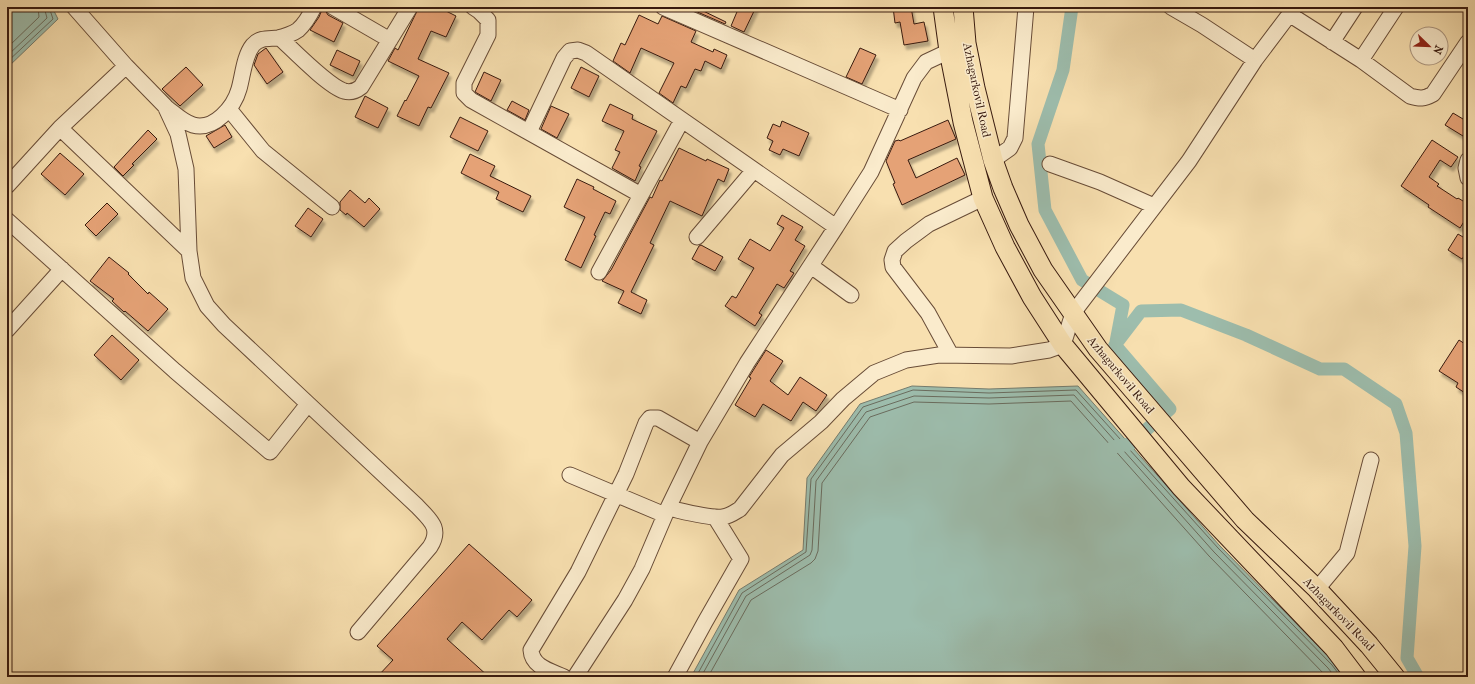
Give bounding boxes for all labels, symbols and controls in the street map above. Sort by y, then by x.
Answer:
north arrow [1409,26,1449,66]
street label: Azhagarkovil Road [960,40,994,139]
text: N [1430,43,1445,57]
street label: Azhagarkovil Road [1084,333,1158,417]
street label: Azhagarkovil Road [1300,574,1378,654]

